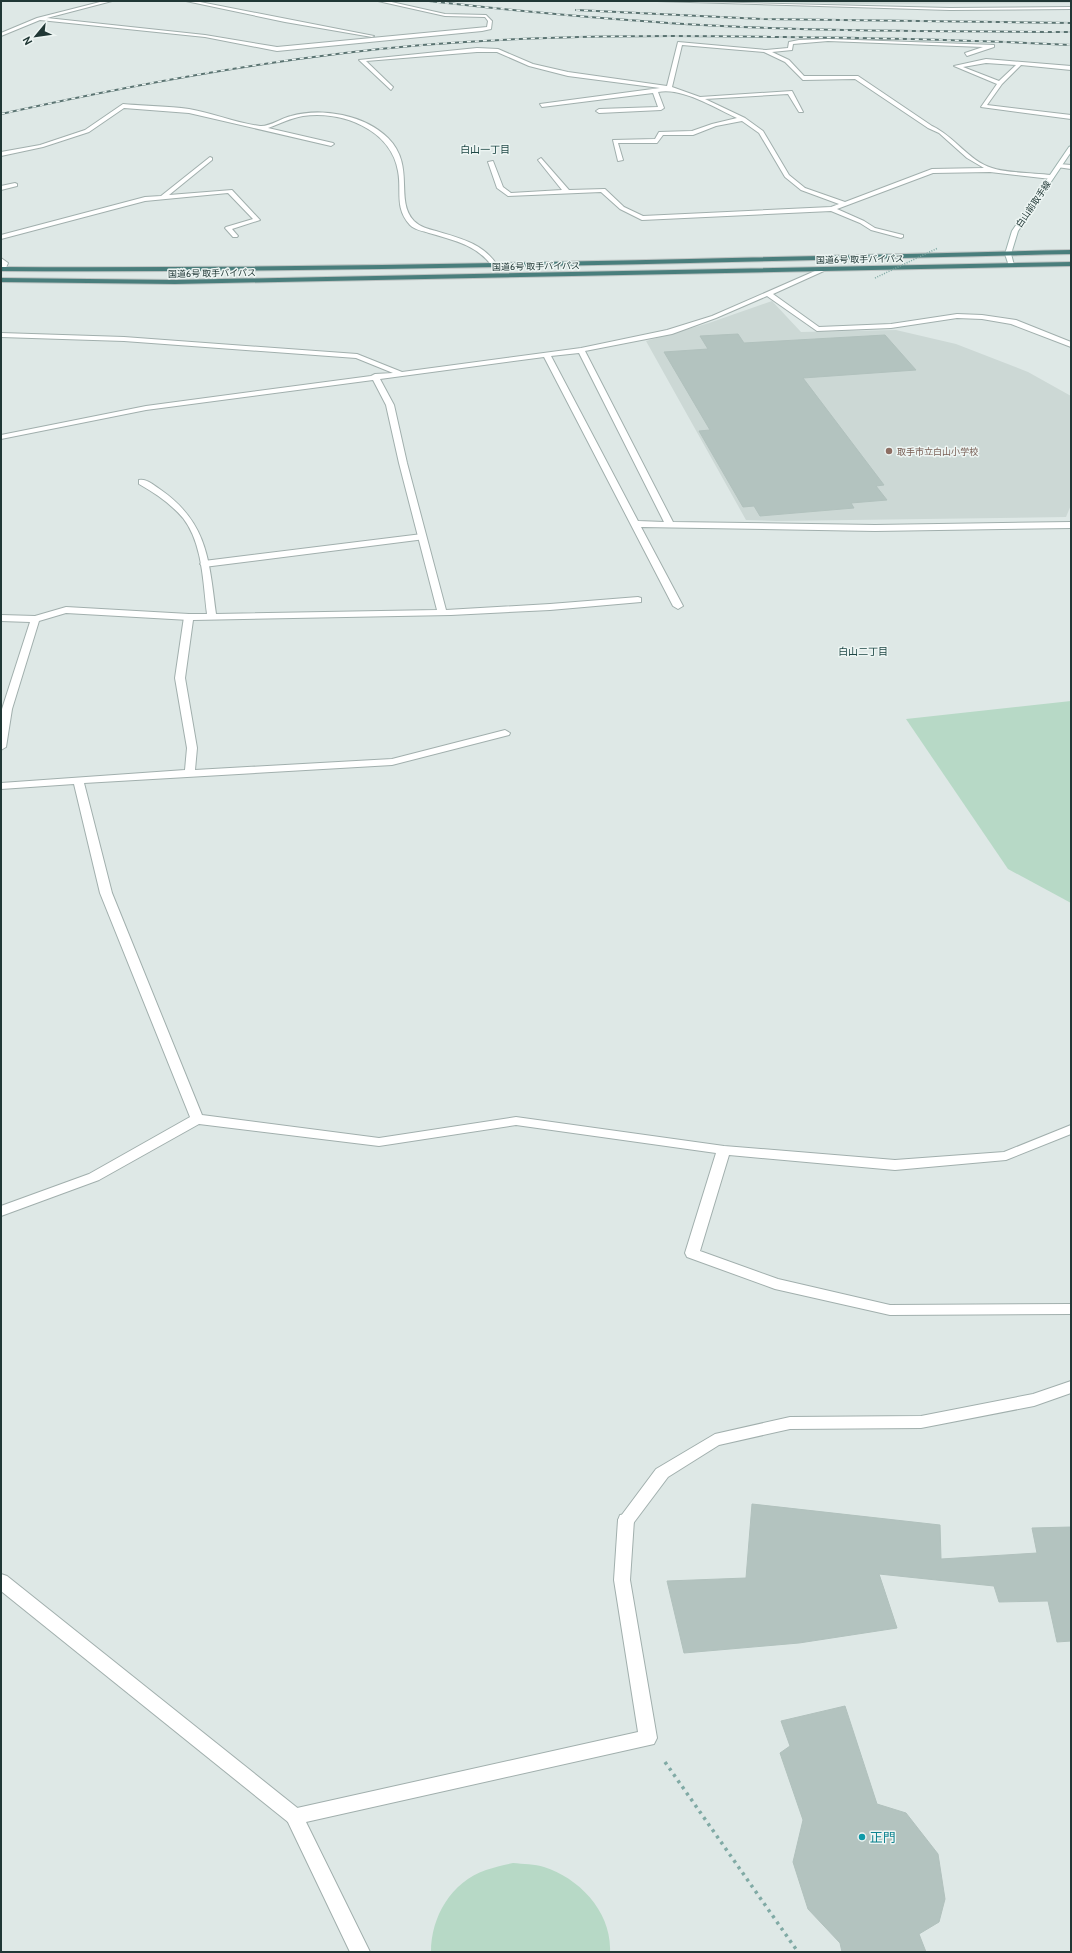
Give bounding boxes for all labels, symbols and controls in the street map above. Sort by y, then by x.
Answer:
north arrow [16,16,56,56]
text: N [19,34,35,48]
district label: 白山一丁目 [460,143,510,156]
street label: 白山前取手線 [1013,178,1053,229]
street label: 国道6号 取手バイパス [816,253,904,265]
street label: 国道6号 取手バイパス [492,260,580,272]
street label: 国道6号 取手バイパス [168,267,256,279]
marker: 取手市立白山小学校 [884,446,894,456]
place label: 取手市立白山小学校 [897,446,978,457]
district label: 白山二丁目 [838,645,888,658]
place label: 正門 [870,1829,896,1845]
marker: 正門 [857,1832,867,1842]

